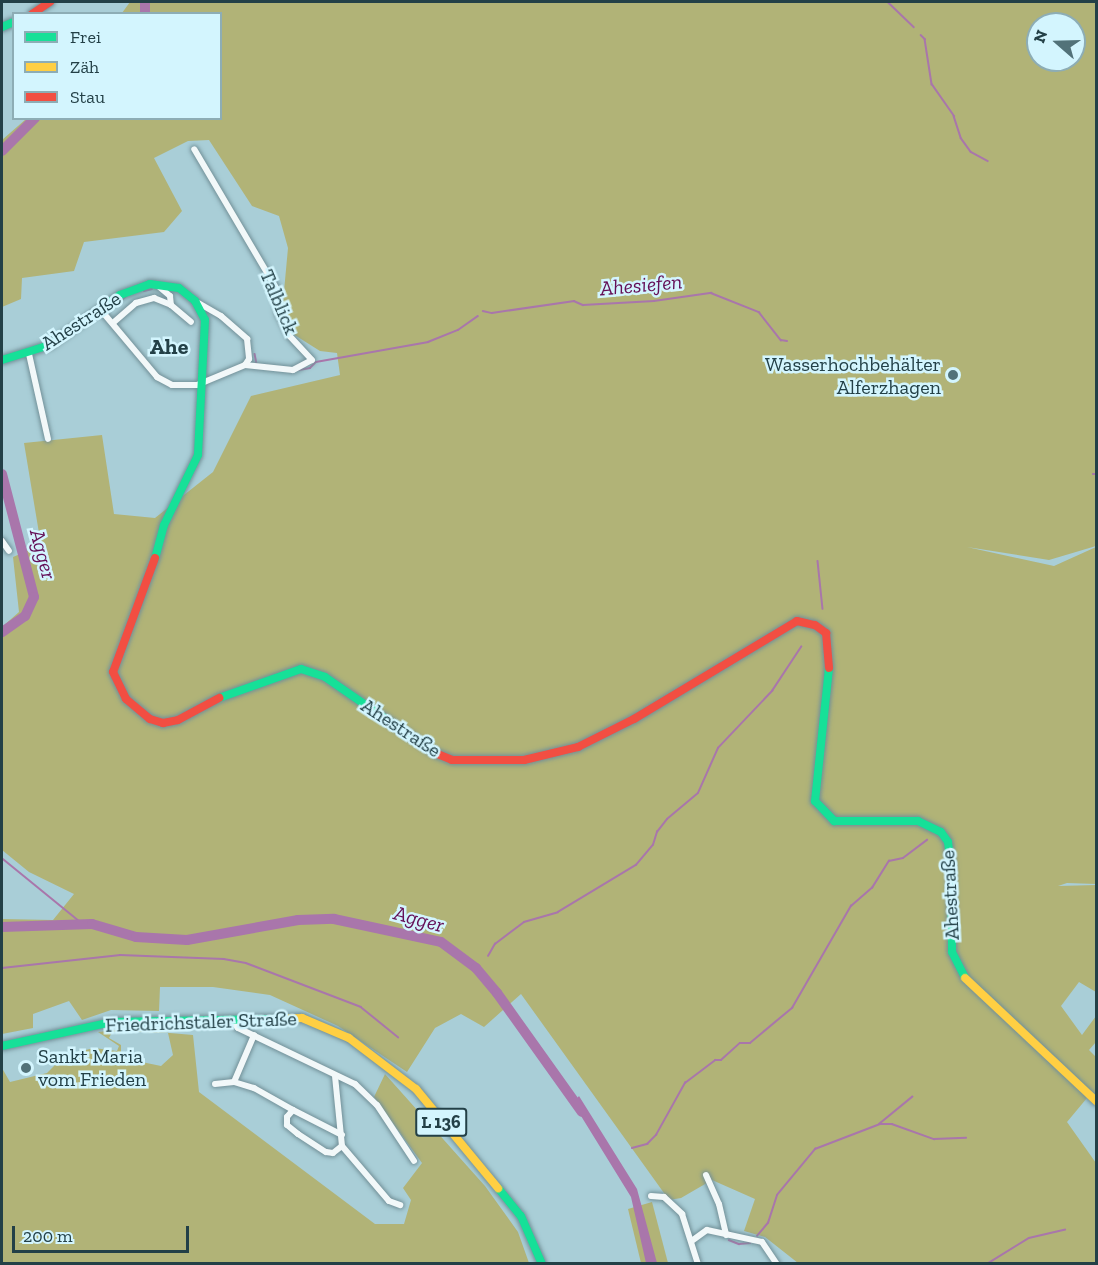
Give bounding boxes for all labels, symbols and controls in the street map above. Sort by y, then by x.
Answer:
legend [12,12,222,120]
north arrow [1026,12,1086,72]
text: Frei [70,26,101,48]
text: N [1029,27,1052,45]
text: Zäh [70,56,99,78]
text: Stau [70,86,105,108]
street label: Talblick [255,266,303,338]
water label: Ahesiefen [599,269,683,301]
street label: Ahestraße [37,286,125,356]
district label: Ahe [150,334,188,360]
place label: Wasserhochbehälter Alferzhagen [765,352,941,399]
marker: Wasserhochbehälter Alferzhagen [946,368,960,382]
water label: Agger [24,526,62,582]
street label: Ahestraße [357,693,445,763]
street label: Ahestraße [936,849,964,941]
water label: Agger [391,900,447,938]
street label: Friedrichstaler Straße [105,1007,297,1037]
place label: Sankt Maria vom Frieden [38,1044,146,1091]
marker: Sankt Maria vom Frieden [19,1061,33,1075]
road number: L 136 [414,1107,468,1137]
scale bar [15,1214,192,1252]
text: 200 m [23,1225,73,1247]

